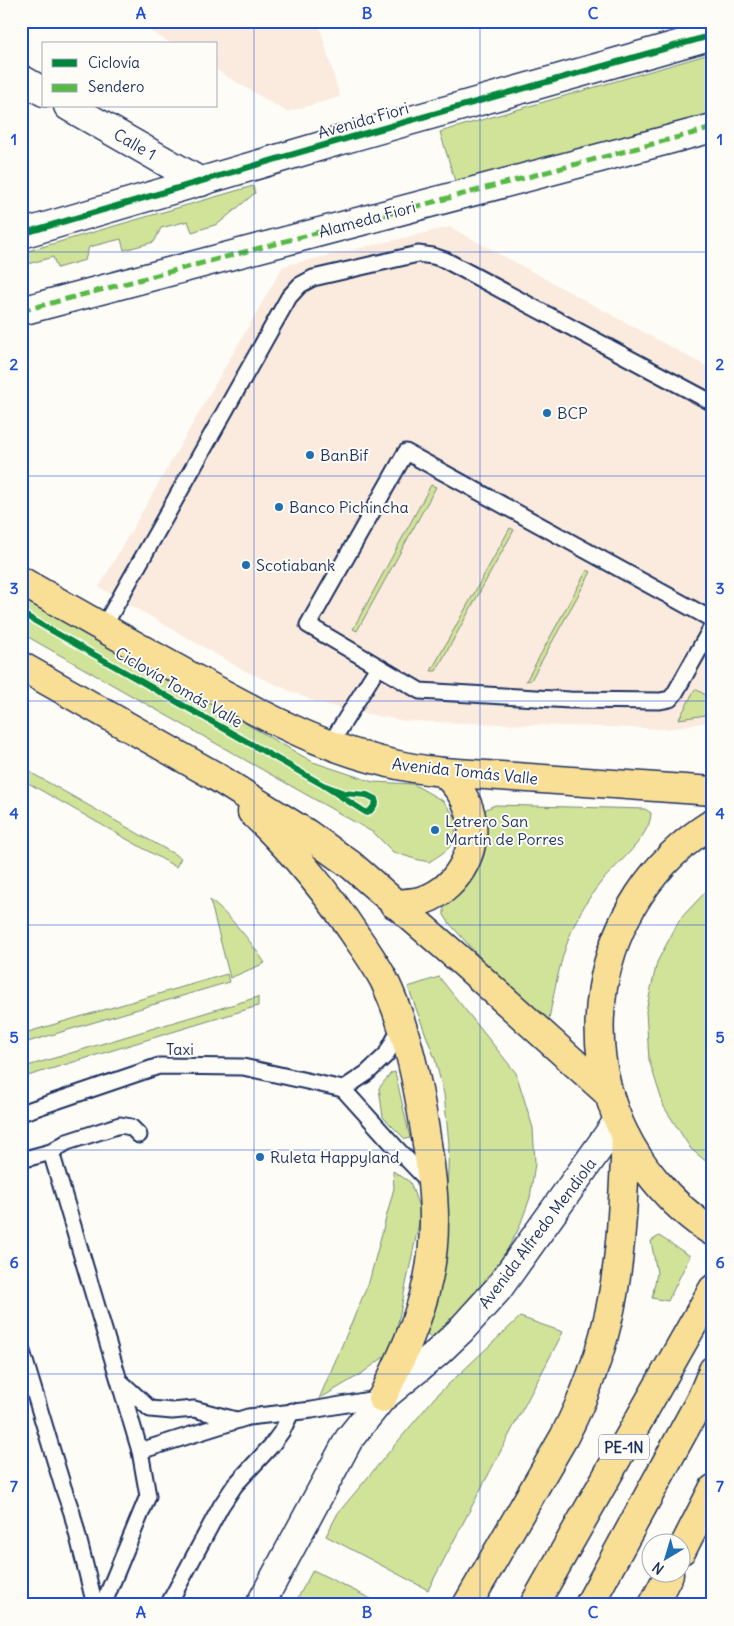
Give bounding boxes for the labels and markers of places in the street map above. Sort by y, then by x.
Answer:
place label: BCP [557,403,588,423]
marker: BCP [541,407,553,419]
place label: BanBif [320,445,369,465]
marker: BanBif [304,449,316,461]
place label: Banco Pichincha [289,497,409,517]
marker: Banco Pichincha [273,501,285,513]
place label: Scotiabank [256,555,335,575]
marker: Scotiabank [240,559,252,571]
place label: Letrero San Martín de Porres [445,811,564,849]
marker: Letrero San Martín de Porres [429,824,441,836]
place label: Ruleta Happyland [270,1147,399,1167]
marker: Ruleta Happyland [254,1151,266,1163]

